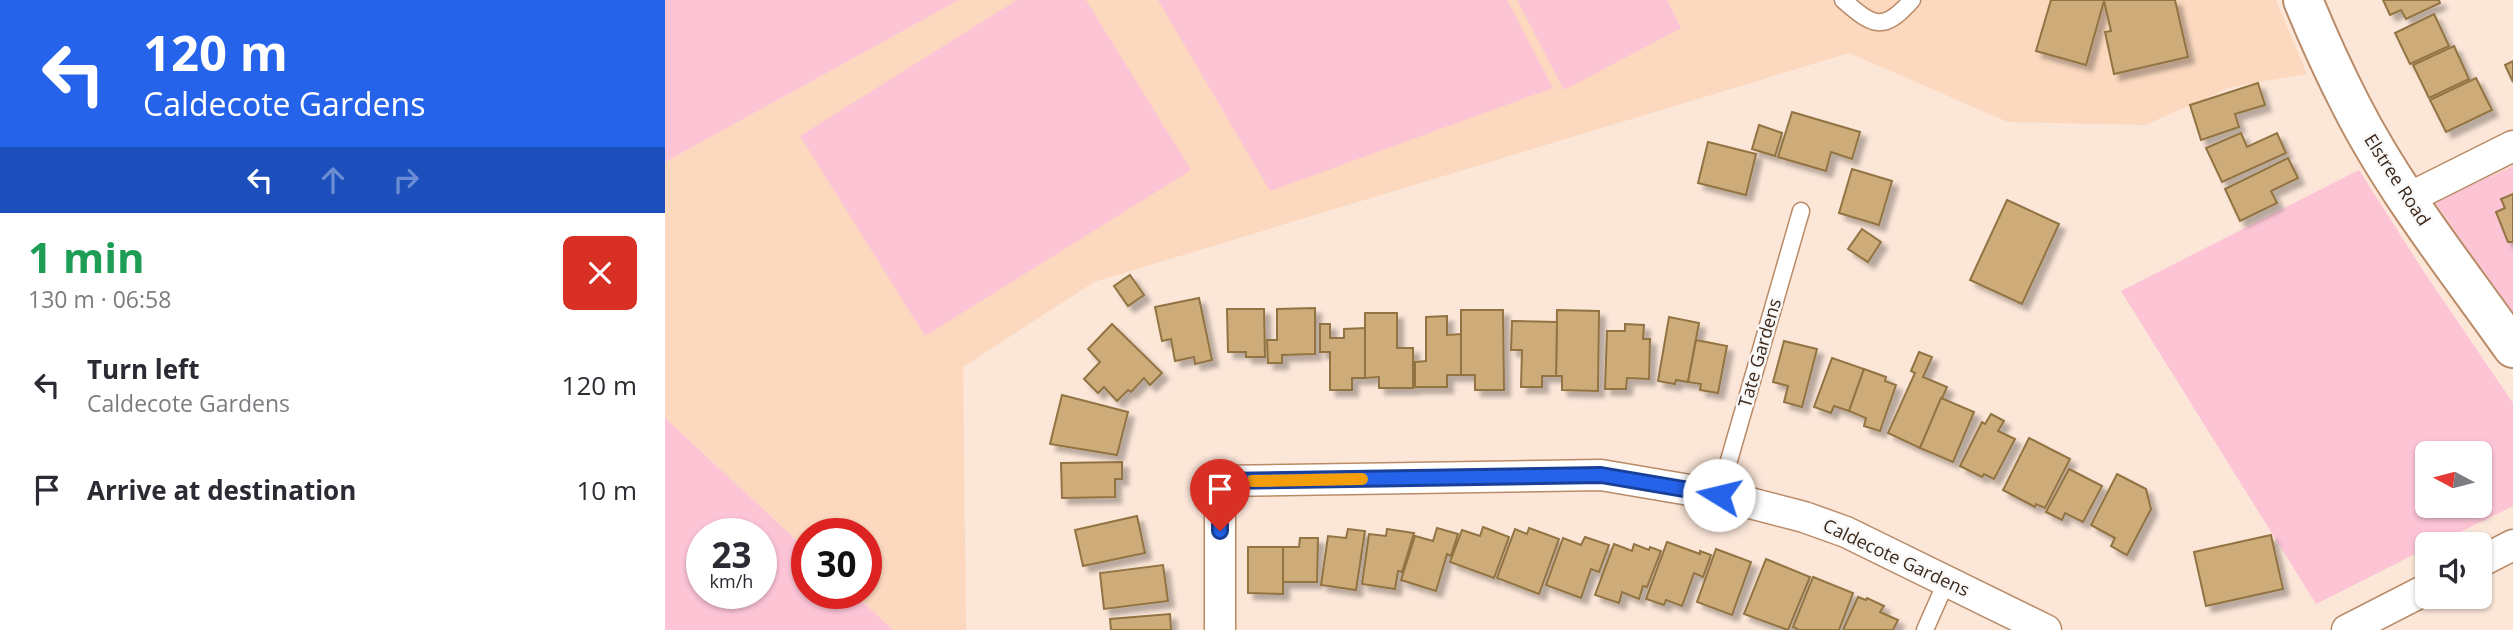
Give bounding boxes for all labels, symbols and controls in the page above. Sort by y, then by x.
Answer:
text: 120 m [143,19,288,85]
icon: left [28,28,119,119]
text: Caldecote Gardens [143,82,425,125]
street label: Elstree Road [2359,129,2436,230]
icon: left [241,161,279,199]
icon: ahead [314,161,352,199]
icon: right [387,161,425,199]
text: 1 min [28,228,145,285]
button: close [563,236,637,310]
text: 130 m · 06:58 [28,283,171,315]
street label: Tate Gardens [1732,295,1786,410]
text: Turn left [87,351,199,387]
icon: left [28,366,66,404]
text: 120 m [562,367,637,403]
text: Caldecote Gardens [87,387,290,419]
north arrow [2415,441,2492,518]
map controls [2415,441,2492,609]
position arrow [1682,458,1756,532]
pin [1190,459,1250,531]
icon: arrive [1201,470,1239,508]
icon: arrive [28,471,66,509]
text: Arrive at destination [87,472,356,508]
text: 10 m [576,472,637,508]
street label: Caldecote Gardens [1819,513,1973,602]
speed limit sign: 30 [791,518,882,609]
text: 23 [711,531,752,578]
button: sound [2415,532,2492,609]
text: km/h [710,569,753,593]

